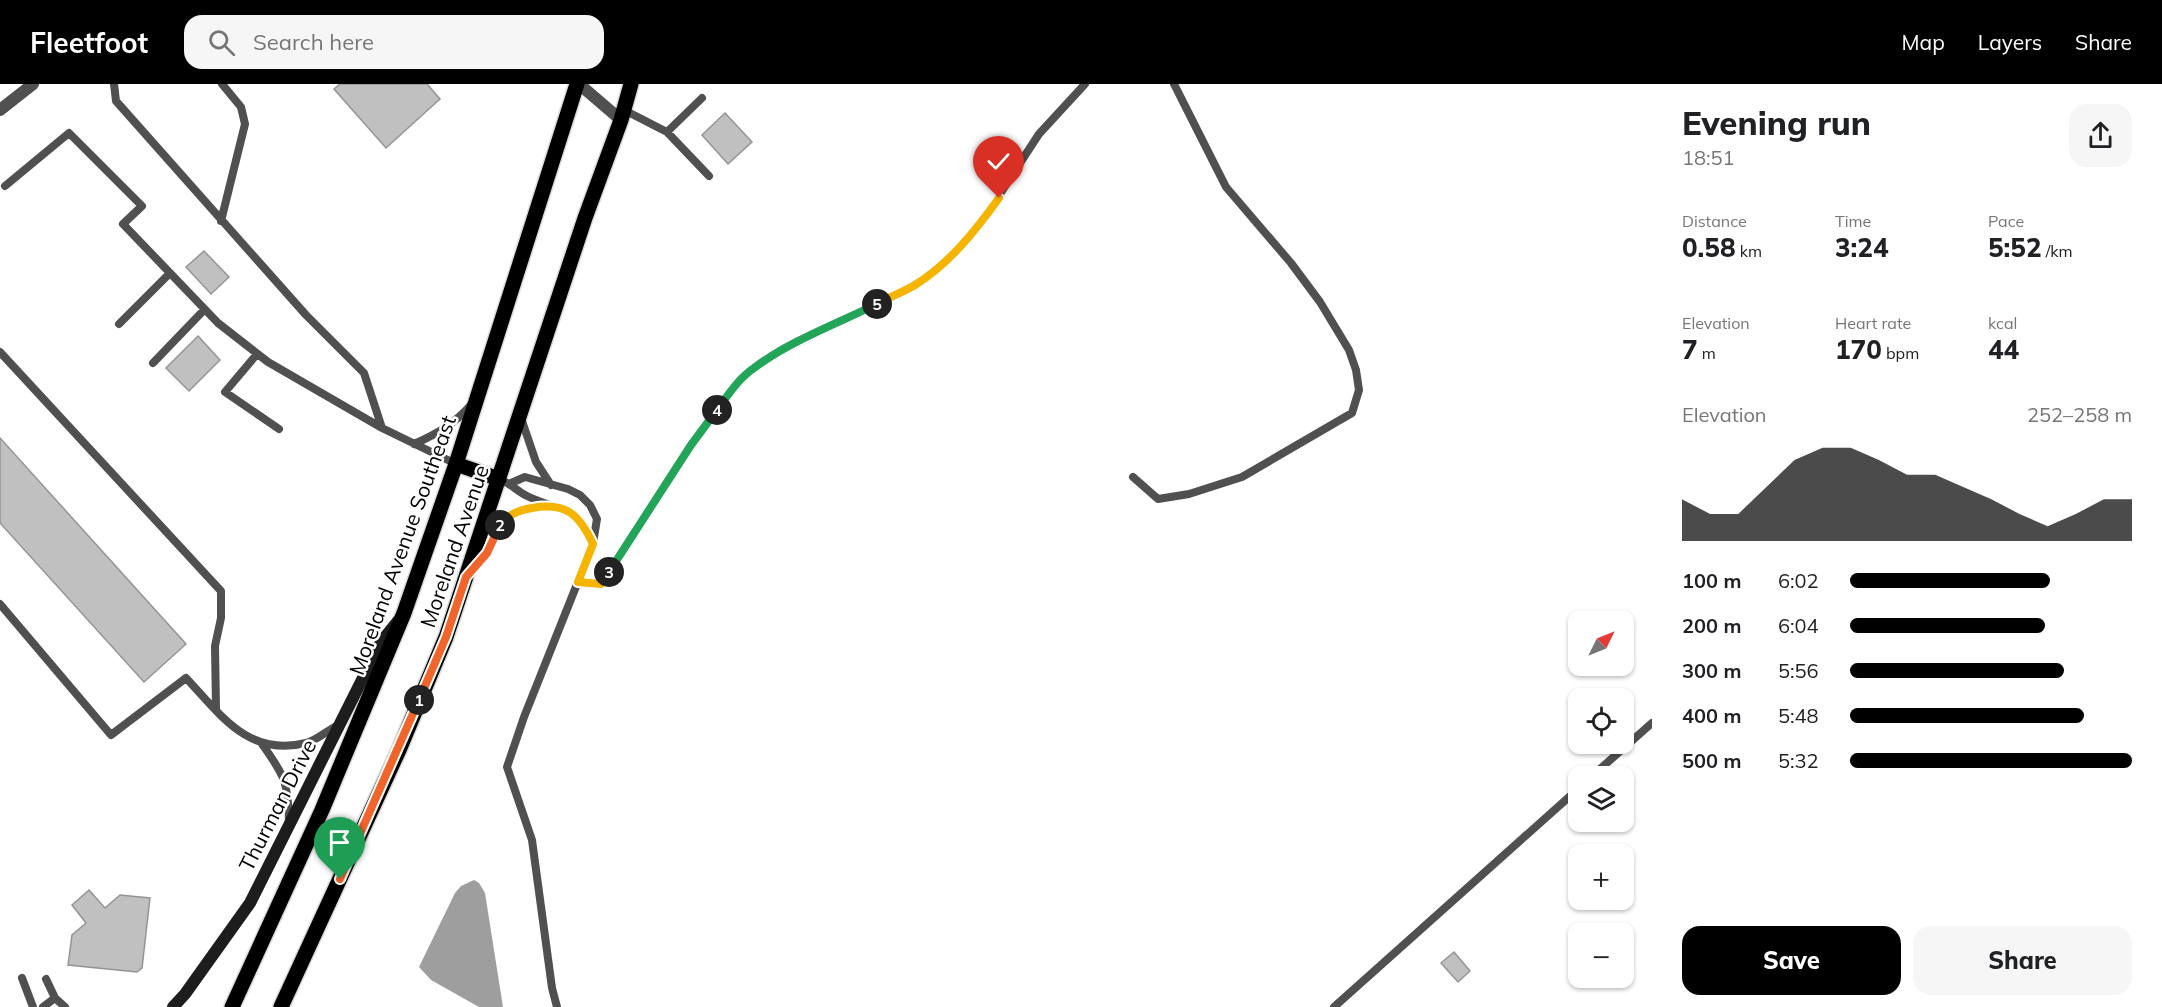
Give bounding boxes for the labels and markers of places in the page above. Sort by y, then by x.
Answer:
pin [973,136,1024,198]
pin: 5 [862,289,892,319]
pin: 4 [702,395,732,425]
pin: 2 [485,510,515,540]
pin: 3 [594,557,624,587]
pin: 1 [404,685,434,715]
pin [314,817,365,879]

